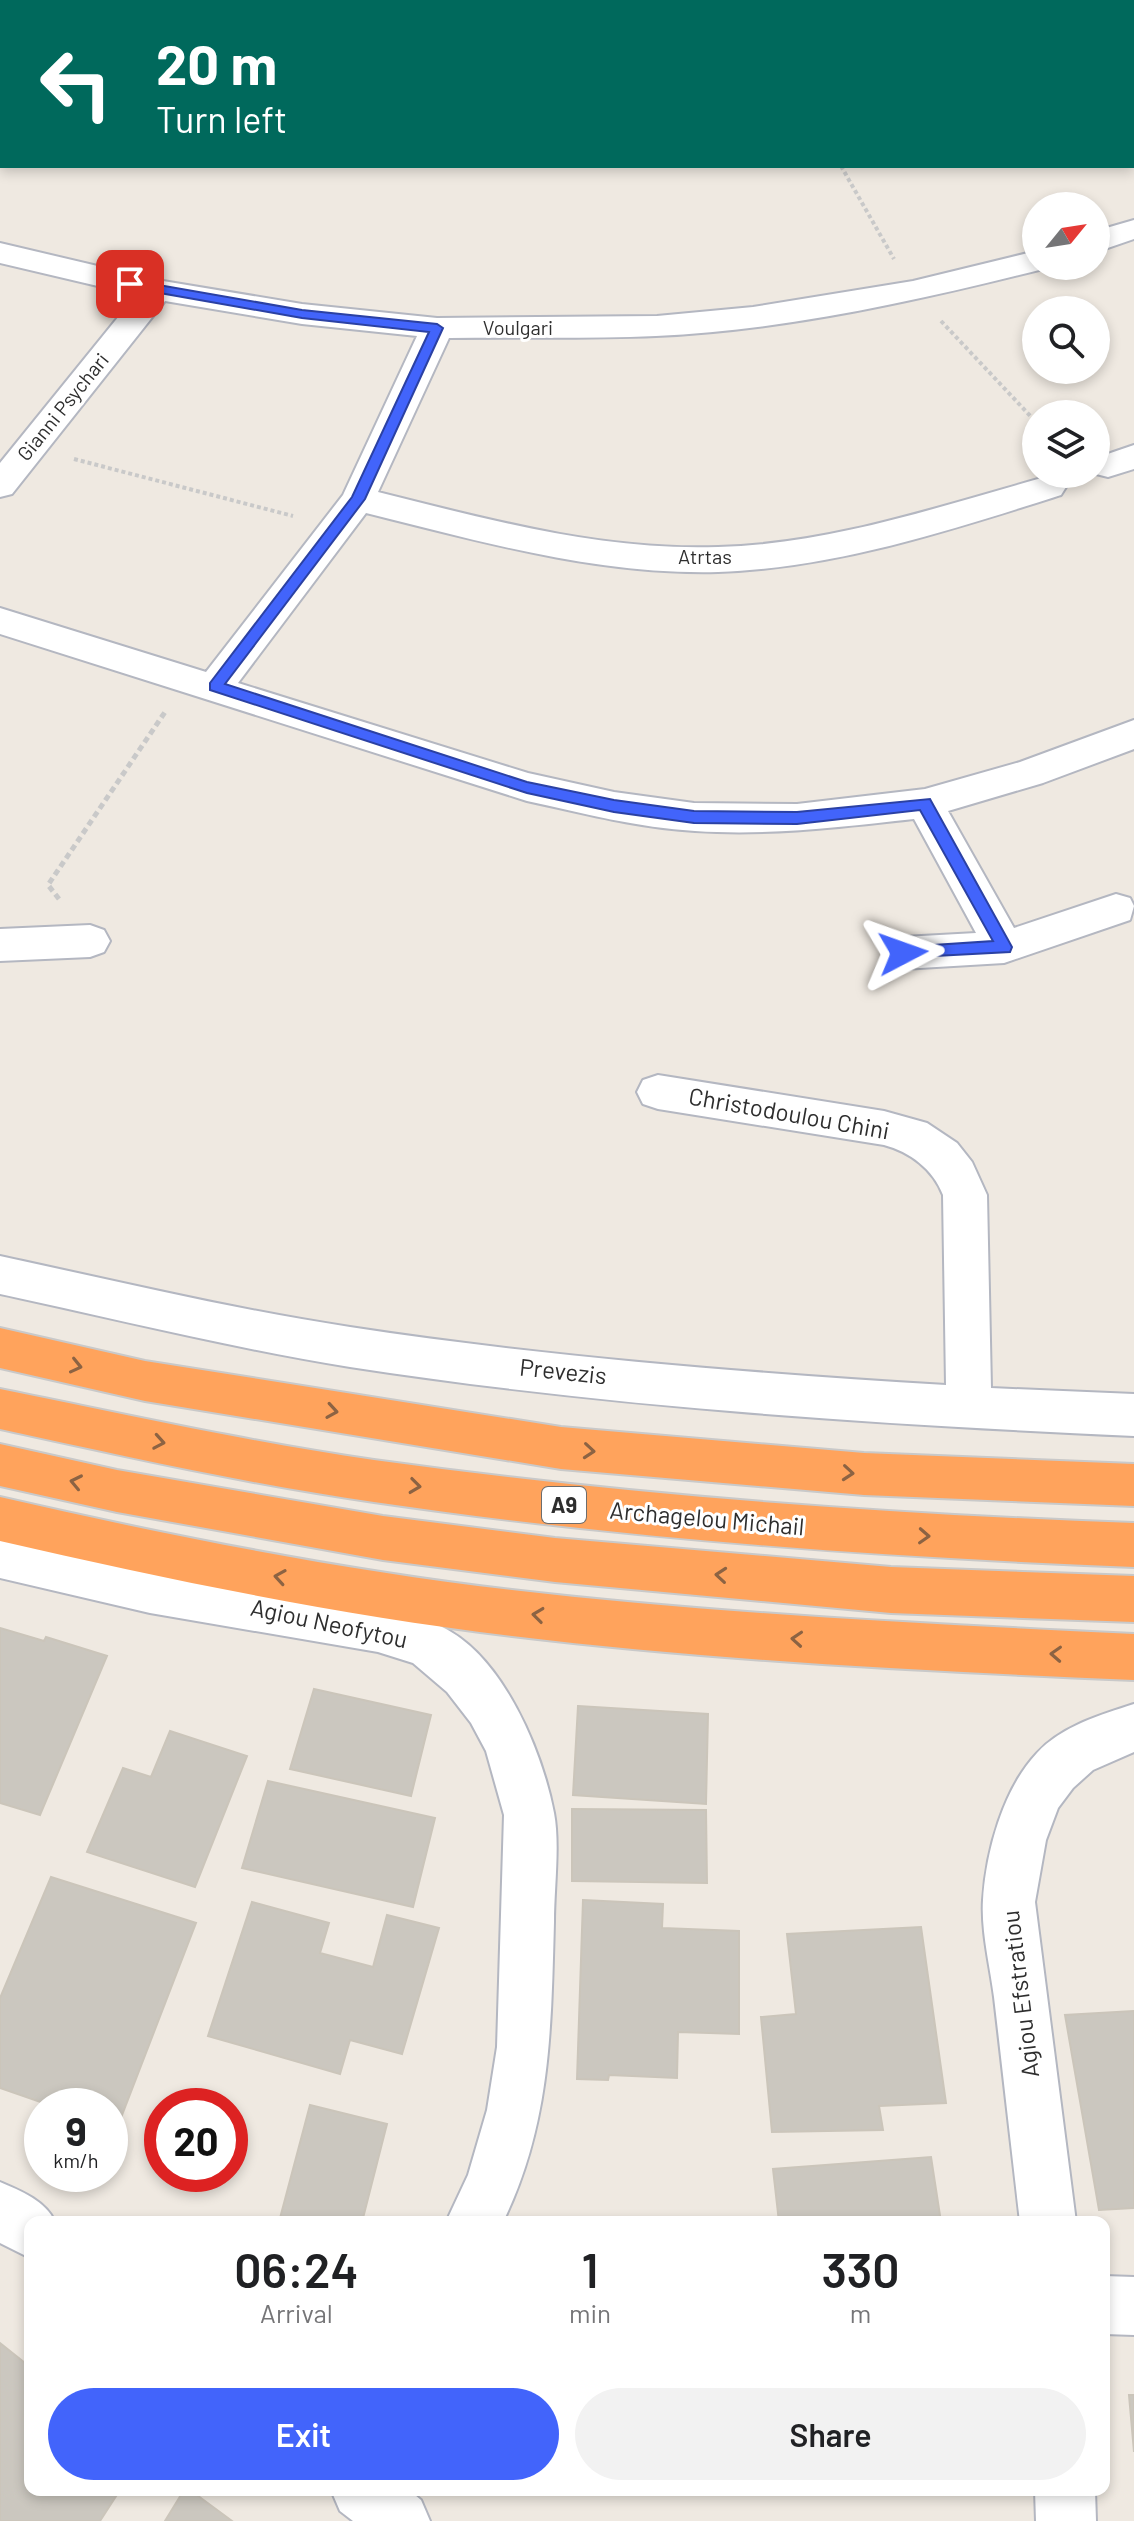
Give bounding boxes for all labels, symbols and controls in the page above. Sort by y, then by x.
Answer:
text: 20 m [156,29,277,96]
icon: left [24,32,128,136]
text: Turn left [156,97,287,140]
north arrow [1022,192,1110,280]
map controls [1022,192,1110,488]
pin [96,250,164,318]
icon: arrive [108,262,152,306]
button: search [1022,296,1110,384]
street label: Voulgari [483,315,553,339]
street label: Gianni Psychari [11,348,113,465]
button: layers [1022,400,1110,488]
street label: Atrtas [678,544,732,568]
position arrow [861,911,945,995]
street label: Christodoulou Chini [687,1081,892,1144]
street label: Prevezis [518,1352,608,1389]
one-way arrow [69,1357,82,1374]
one-way arrow [325,1402,339,1419]
one-way arrow [152,1432,165,1449]
one-way arrow [583,1442,596,1459]
one-way arrow [842,1464,855,1481]
one-way arrow [70,1474,83,1491]
one-way arrow [408,1477,422,1494]
road number: A9 [542,1487,586,1523]
street label: Archagelou Michail [609,1495,806,1540]
one-way arrow [918,1527,931,1544]
one-way arrow [714,1567,727,1584]
one-way arrow [274,1570,287,1587]
street label: Agiou Neofytou [248,1592,410,1653]
one-way arrow [531,1607,545,1624]
one-way arrow [790,1631,803,1648]
one-way arrow [1049,1645,1062,1662]
street label: Agiou Efstratiou [995,1909,1044,2079]
speed limit sign: 20 [144,2088,248,2192]
text: 9 [65,2106,87,2154]
text: km/h [53,2148,99,2172]
text: 06:24 [234,2240,359,2298]
text: 1 [581,2240,598,2298]
text: 330 [821,2240,900,2298]
text: Arrival [260,2297,333,2328]
text: min [569,2297,611,2328]
text: m [850,2297,871,2328]
button: Exit [48,2388,559,2480]
button: Share [575,2388,1086,2480]

